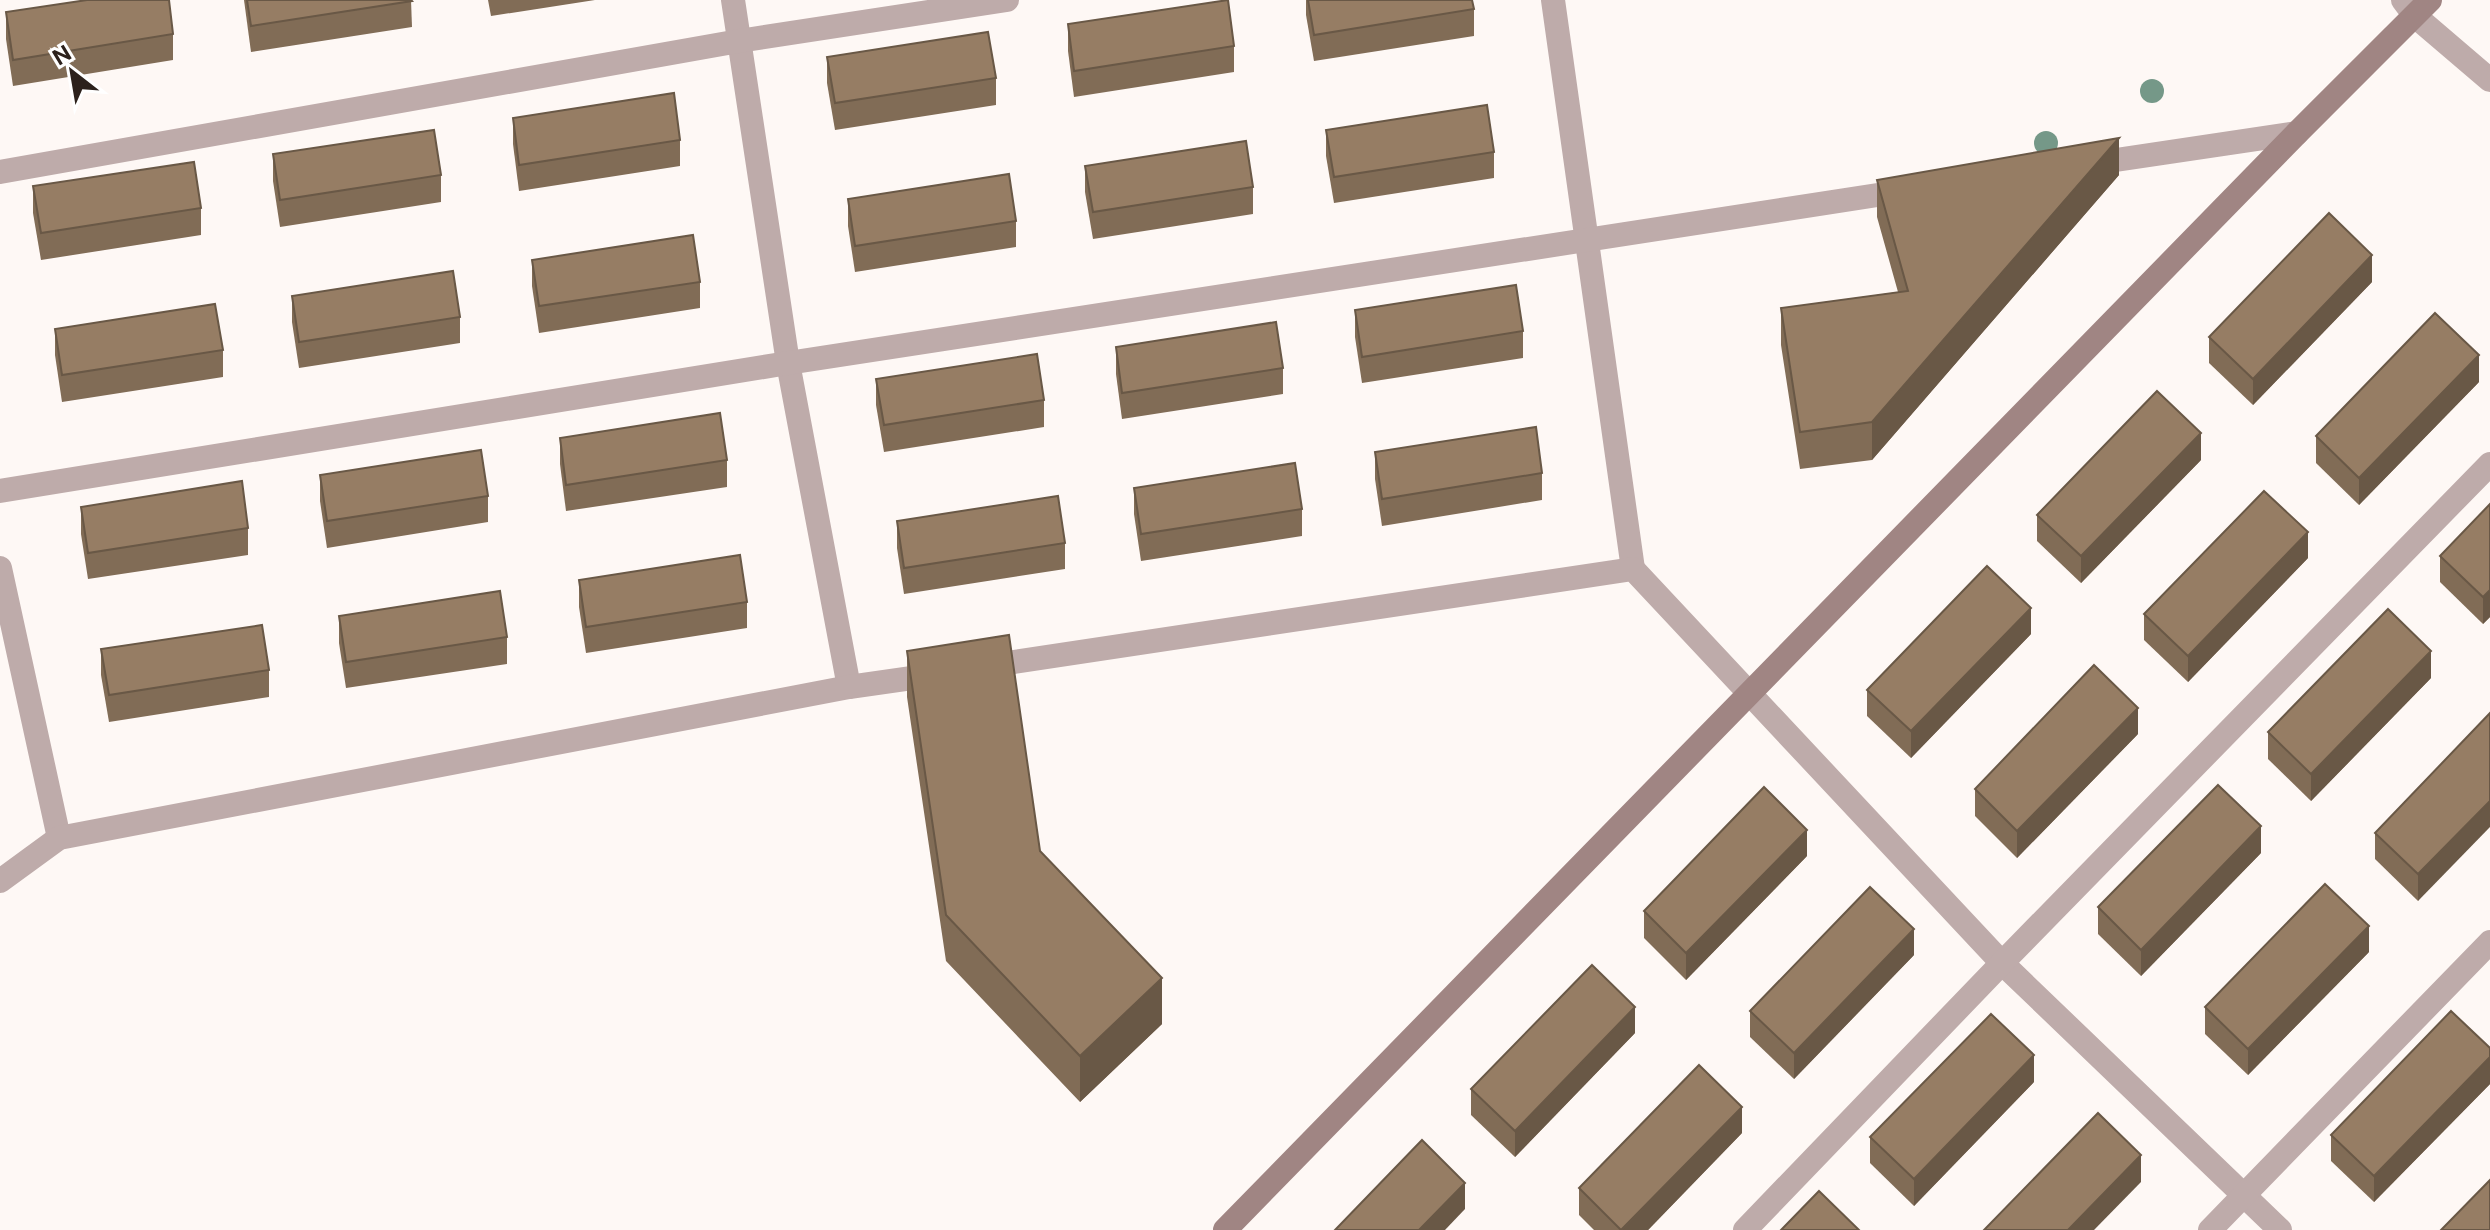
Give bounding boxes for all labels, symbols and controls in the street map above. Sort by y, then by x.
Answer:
north arrow [32,32,112,112]
text: N [48,39,76,70]

